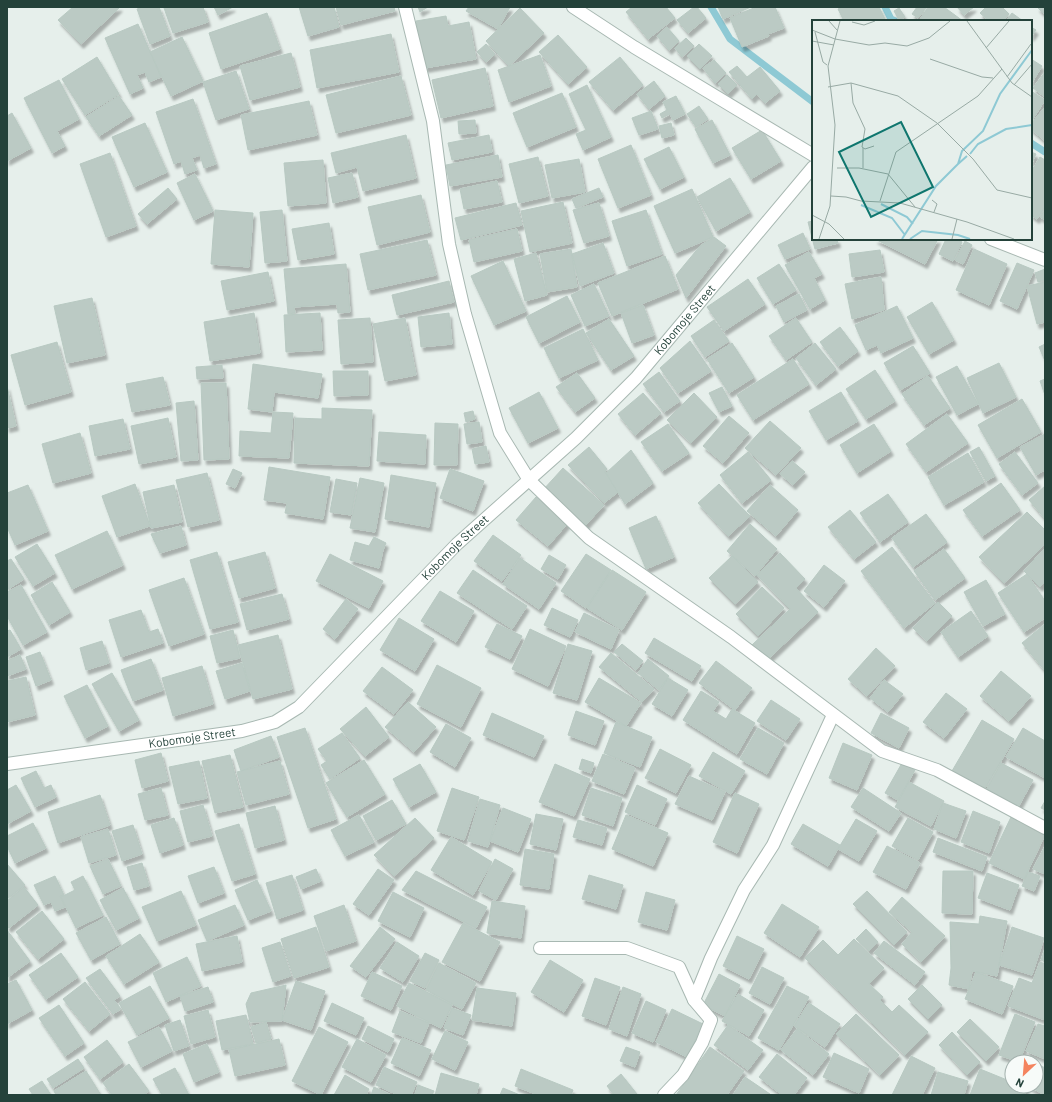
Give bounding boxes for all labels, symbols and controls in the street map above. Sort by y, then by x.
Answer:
inset map [812,20,1032,240]
street label: Kobomoje Street [651,281,718,357]
street label: Kobomoje Street [418,511,491,582]
street label: Kobomoje Street [148,724,236,750]
north arrow [1004,1054,1044,1094]
text: N [1013,1076,1026,1091]

